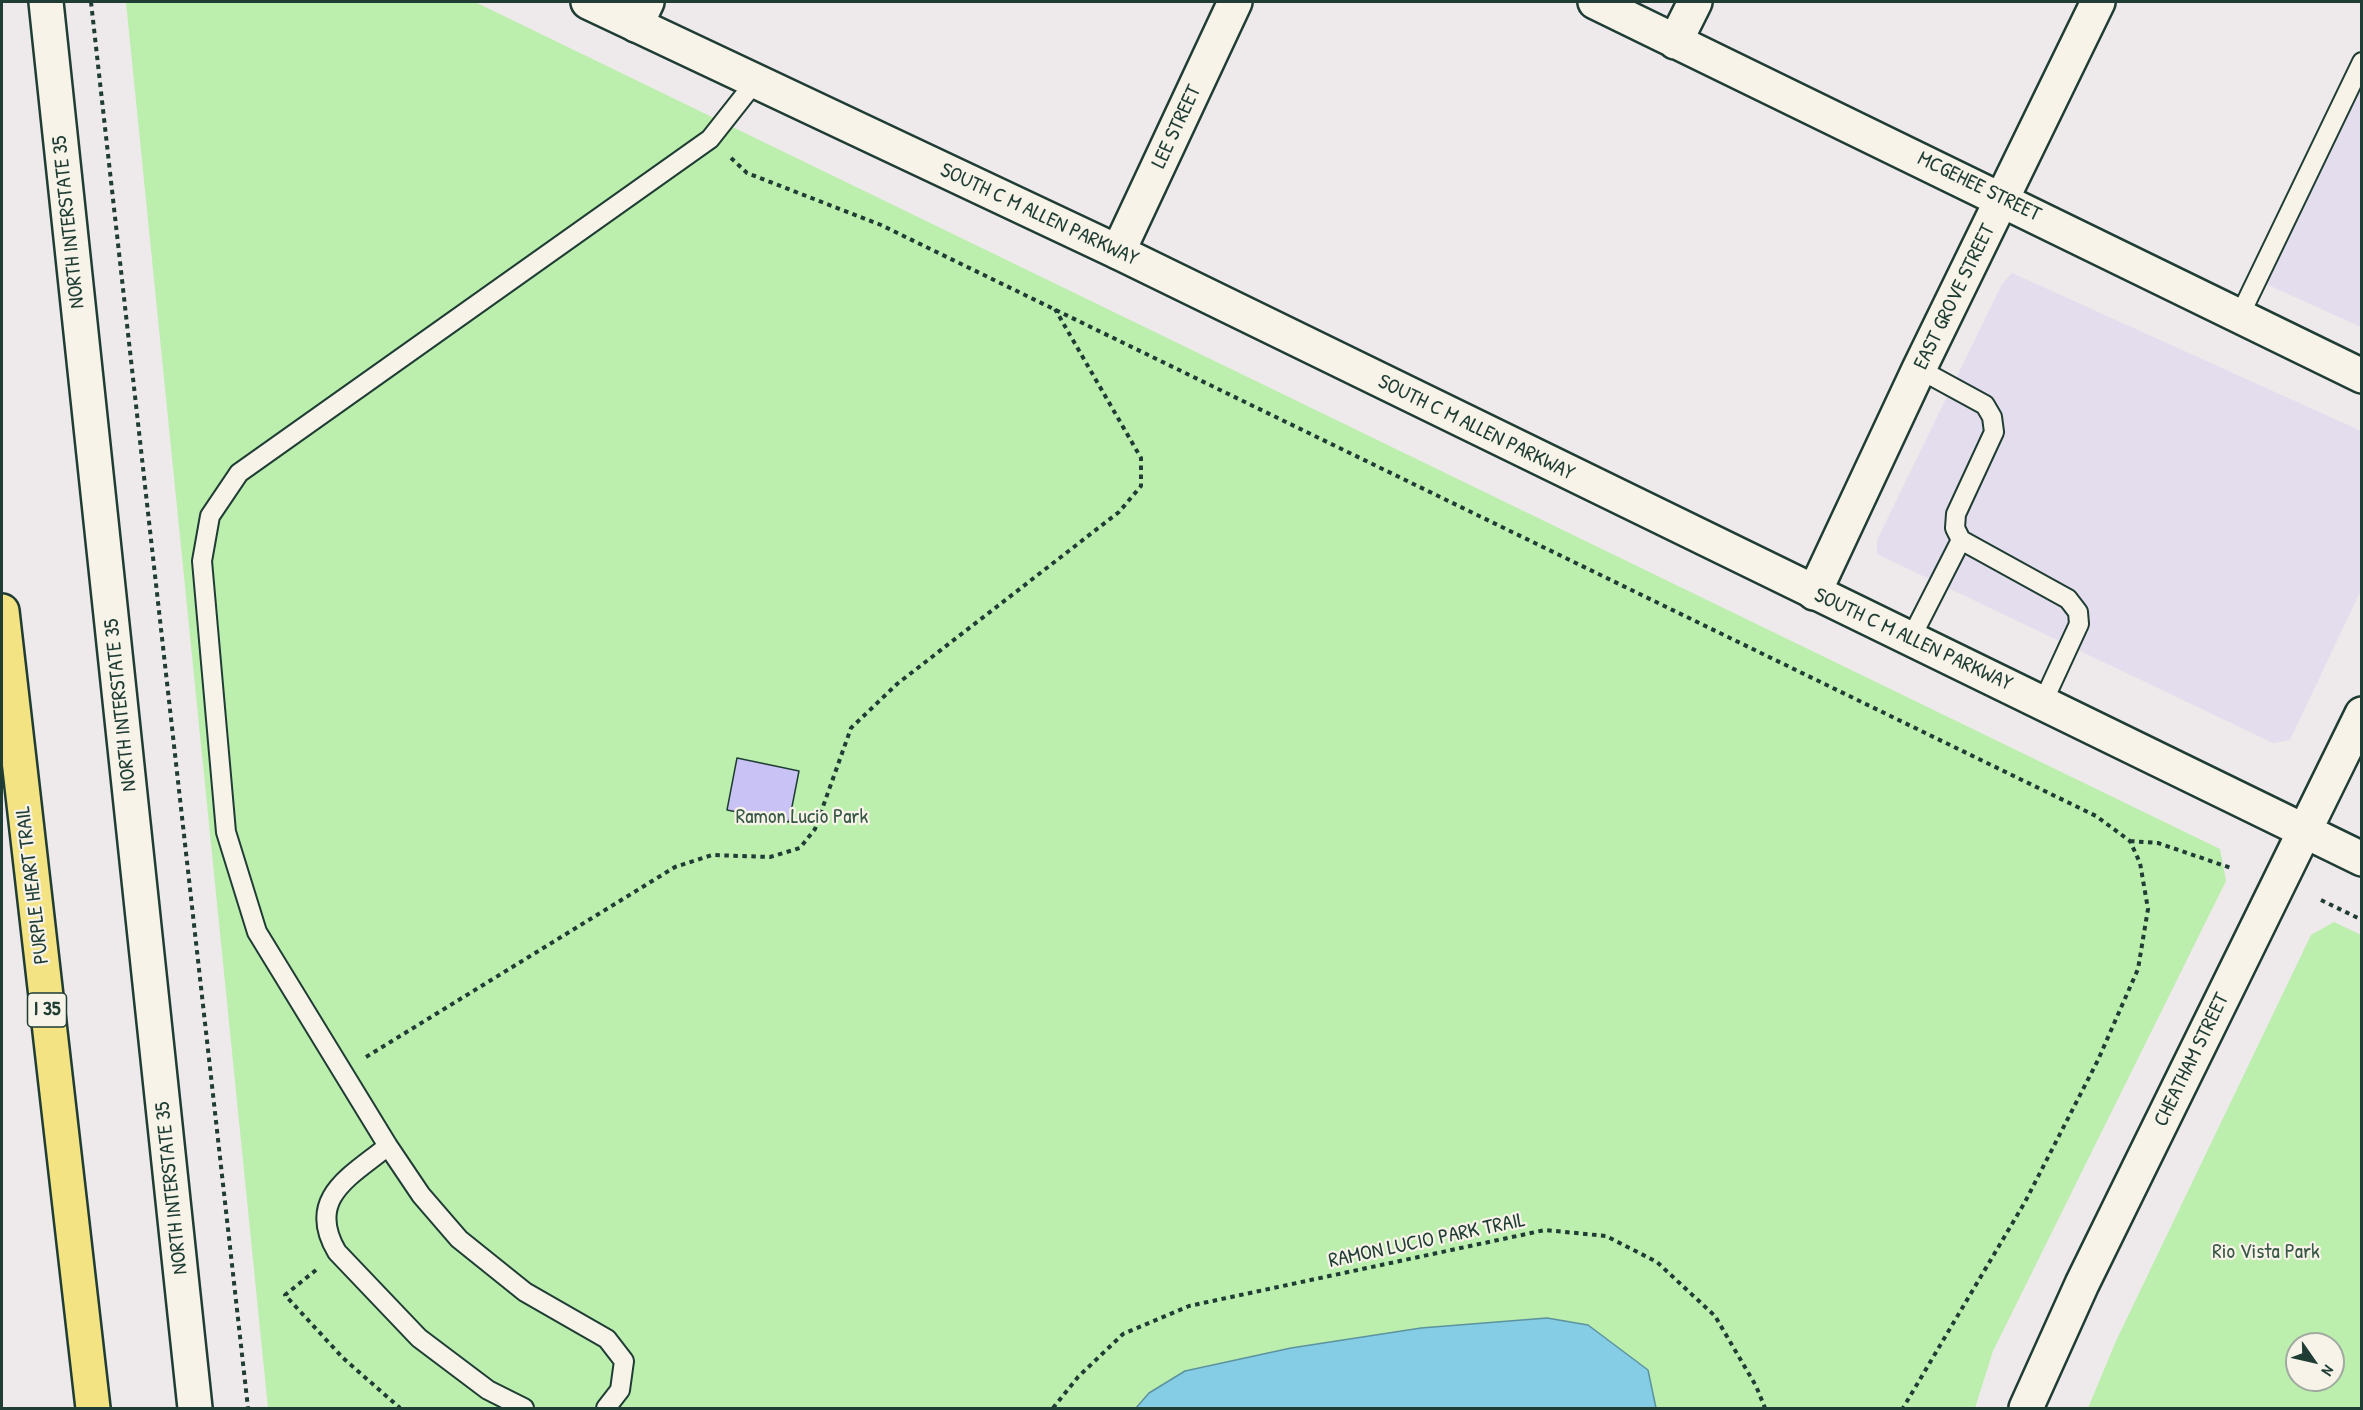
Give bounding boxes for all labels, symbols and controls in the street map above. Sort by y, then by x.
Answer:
street label: LEE STREET [1147,82,1207,172]
street label: NORTH INTERSTATE 35 [47,134,91,310]
street label: MCGEHEE STREET [1913,146,2045,228]
street label: SOUTH C M ALLEN PARKWAY [936,158,1142,272]
street label: EAST GROVE STREET [1909,220,2001,374]
street label: SOUTH C M ALLEN PARKWAY [1374,369,1578,487]
street label: SOUTH C M ALLEN PARKWAY [1810,583,2016,697]
street label: NORTH INTERSTATE 35 [99,617,143,793]
street label: PURPLE HEART TRAIL [11,804,55,966]
park label: Ramon Lucio Park [736,804,868,830]
street label: CHEATHAM STREET [2149,989,2235,1131]
road number: I 35 [28,993,66,1027]
street label: NORTH INTERSTATE 35 [150,1100,194,1276]
street label: RAMON LUCIO PARK TRAIL [1326,1208,1528,1274]
park label: Rio Vista Park [2212,1239,2320,1265]
north arrow [2285,1332,2345,1392]
text: N [2317,1361,2340,1381]

